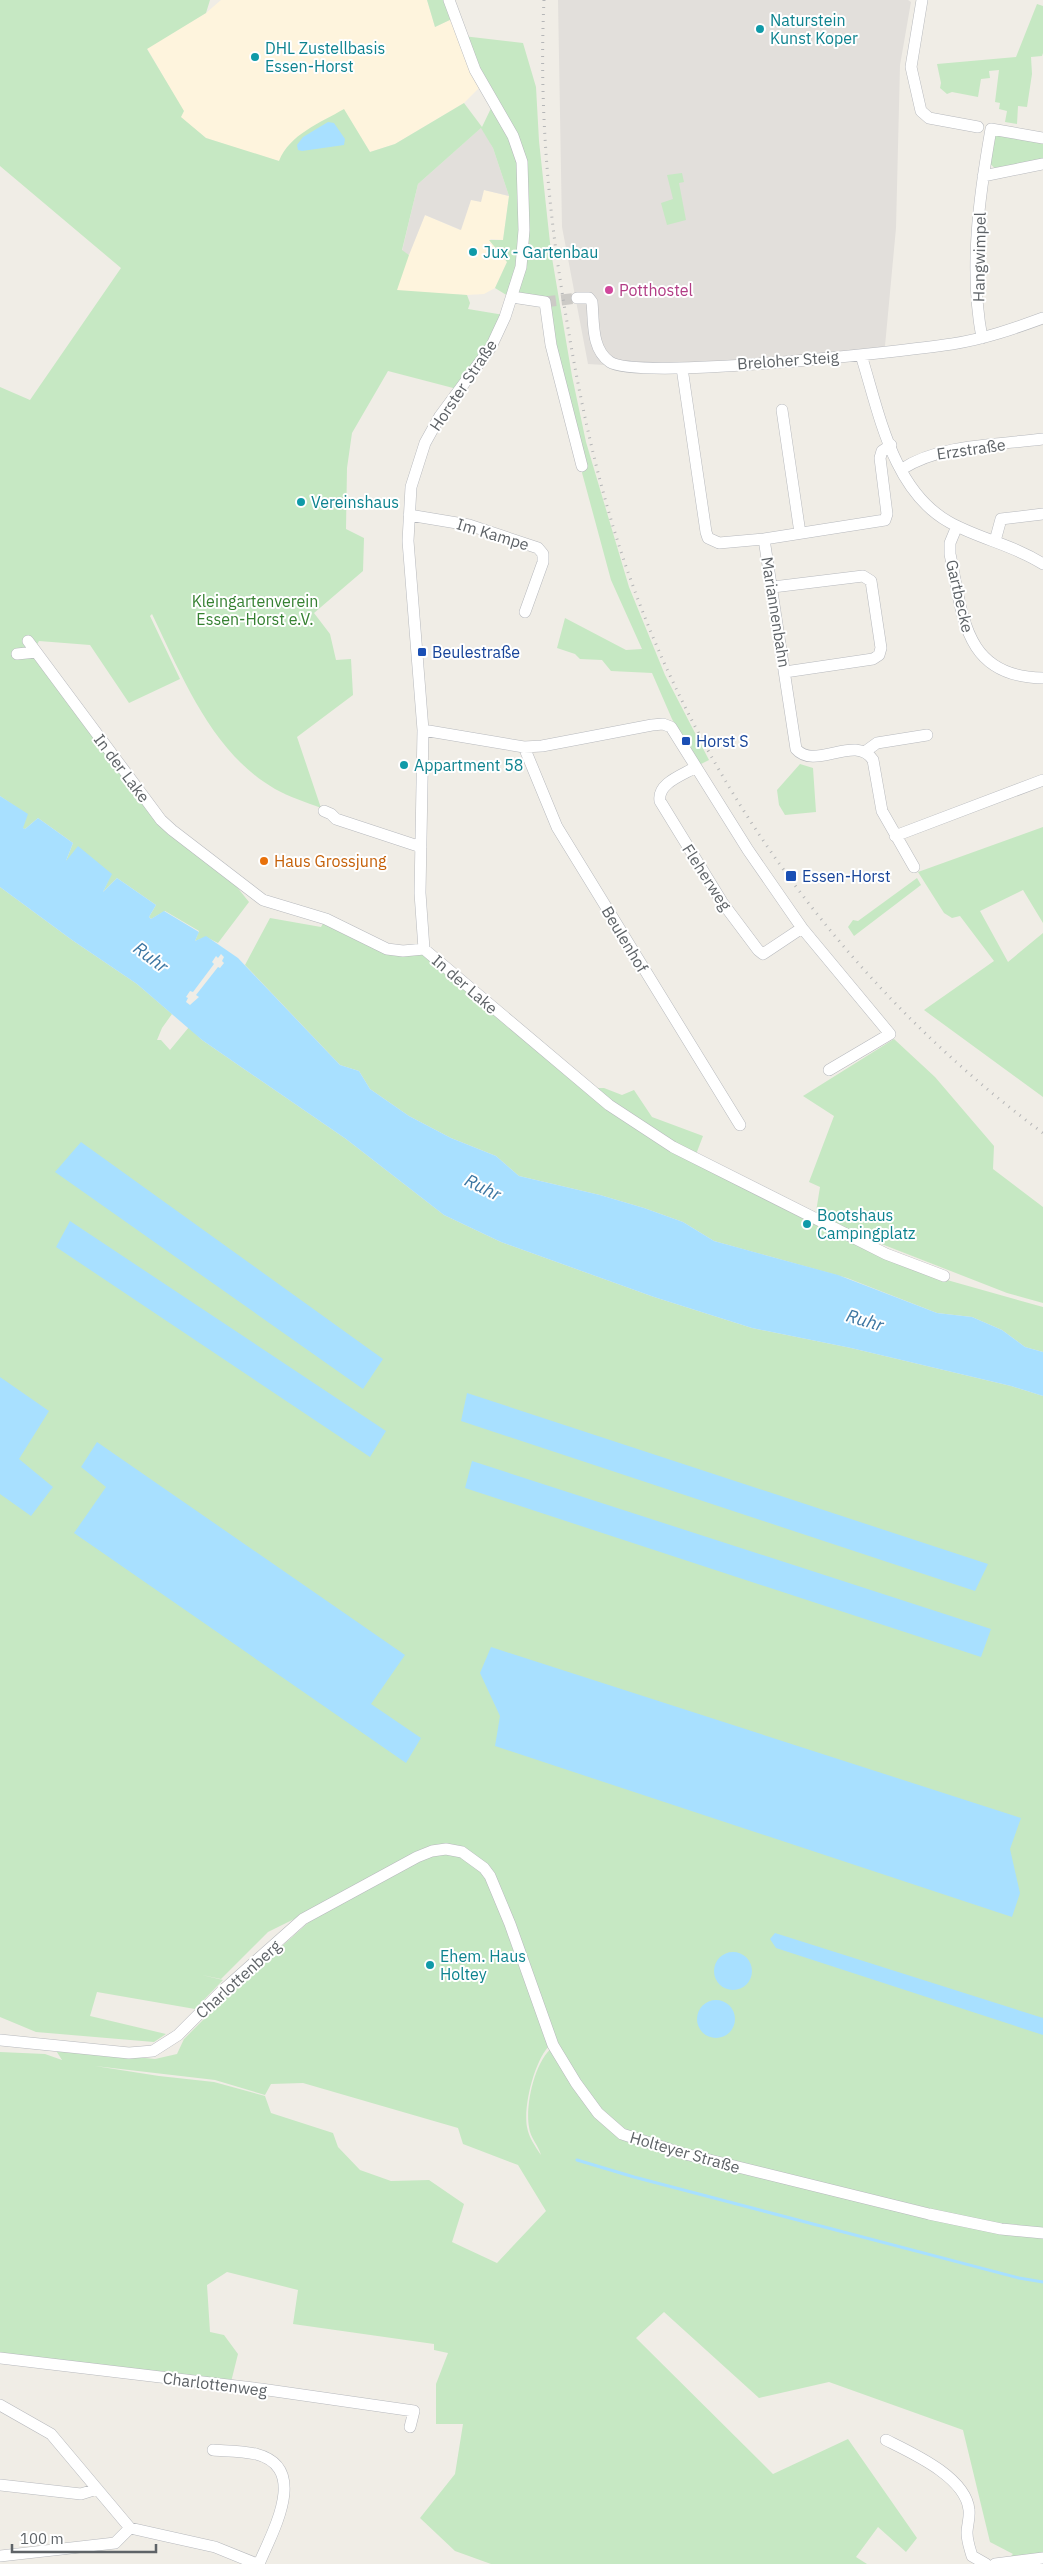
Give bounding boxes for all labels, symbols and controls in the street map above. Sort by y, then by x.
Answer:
place label: Naturstein Kunst Koper [770,10,858,48]
marker: Naturstein Kunst Koper [754,23,766,35]
place label: DHL Zustellbasis Essen-Horst [265,38,385,76]
marker: DHL Zustellbasis Essen-Horst [249,51,261,63]
street label: Hangwimpel [968,212,990,302]
place label: Jux - Gartenbau [483,242,598,262]
marker: Jux - Gartenbau [467,246,479,258]
place label: Potthostel [619,280,693,300]
marker: Potthostel [603,284,615,296]
street label: Horster Straße [425,335,501,435]
street label: Breloher Steig [736,346,840,374]
street label: Erzstraße [935,434,1007,464]
place label: Vereinshaus [311,492,399,512]
marker: Vereinshaus [295,496,307,508]
street label: Im Kampe [454,514,532,555]
street label: Mariannenbahn [757,555,795,669]
street label: Gartbecke [942,558,978,635]
park label: Kleingartenverein Essen-Horst e.V. [192,591,318,629]
place label: Beulestraße [432,642,520,662]
marker: Beulestraße [416,646,428,658]
street label: In der Lake [90,730,154,806]
place label: Horst S [696,731,749,751]
marker: Horst S [680,735,692,747]
place label: Appartment 58 [414,755,523,775]
marker: Appartment 58 [398,759,410,771]
street label: Fleherweg [678,840,736,914]
place label: Haus Grossjung [274,851,387,871]
marker: Haus Grossjung [258,855,270,867]
place label: Essen-Horst [802,866,891,886]
marker: Essen-Horst [784,869,798,883]
street label: Beulenhof [597,902,653,976]
water label: Ruhr [129,936,173,978]
street label: In der Lake [428,950,502,1018]
water label: Ruhr [461,1168,505,1206]
place label: Bootshaus Campingplatz [817,1205,915,1243]
marker: Bootshaus Campingplatz [801,1218,813,1230]
water label: Ruhr [844,1303,887,1337]
street label: Charlottenberg [191,1935,285,2022]
place label: Ehem. Haus Holtey [440,1946,526,1984]
marker: Ehem. Haus Holtey [424,1959,436,1971]
street label: Holteyer Straße [628,2127,742,2177]
street label: Charlottenweg [162,2368,269,2400]
scale bar [12,2522,156,2554]
text: 100 m [20,2529,64,2548]

